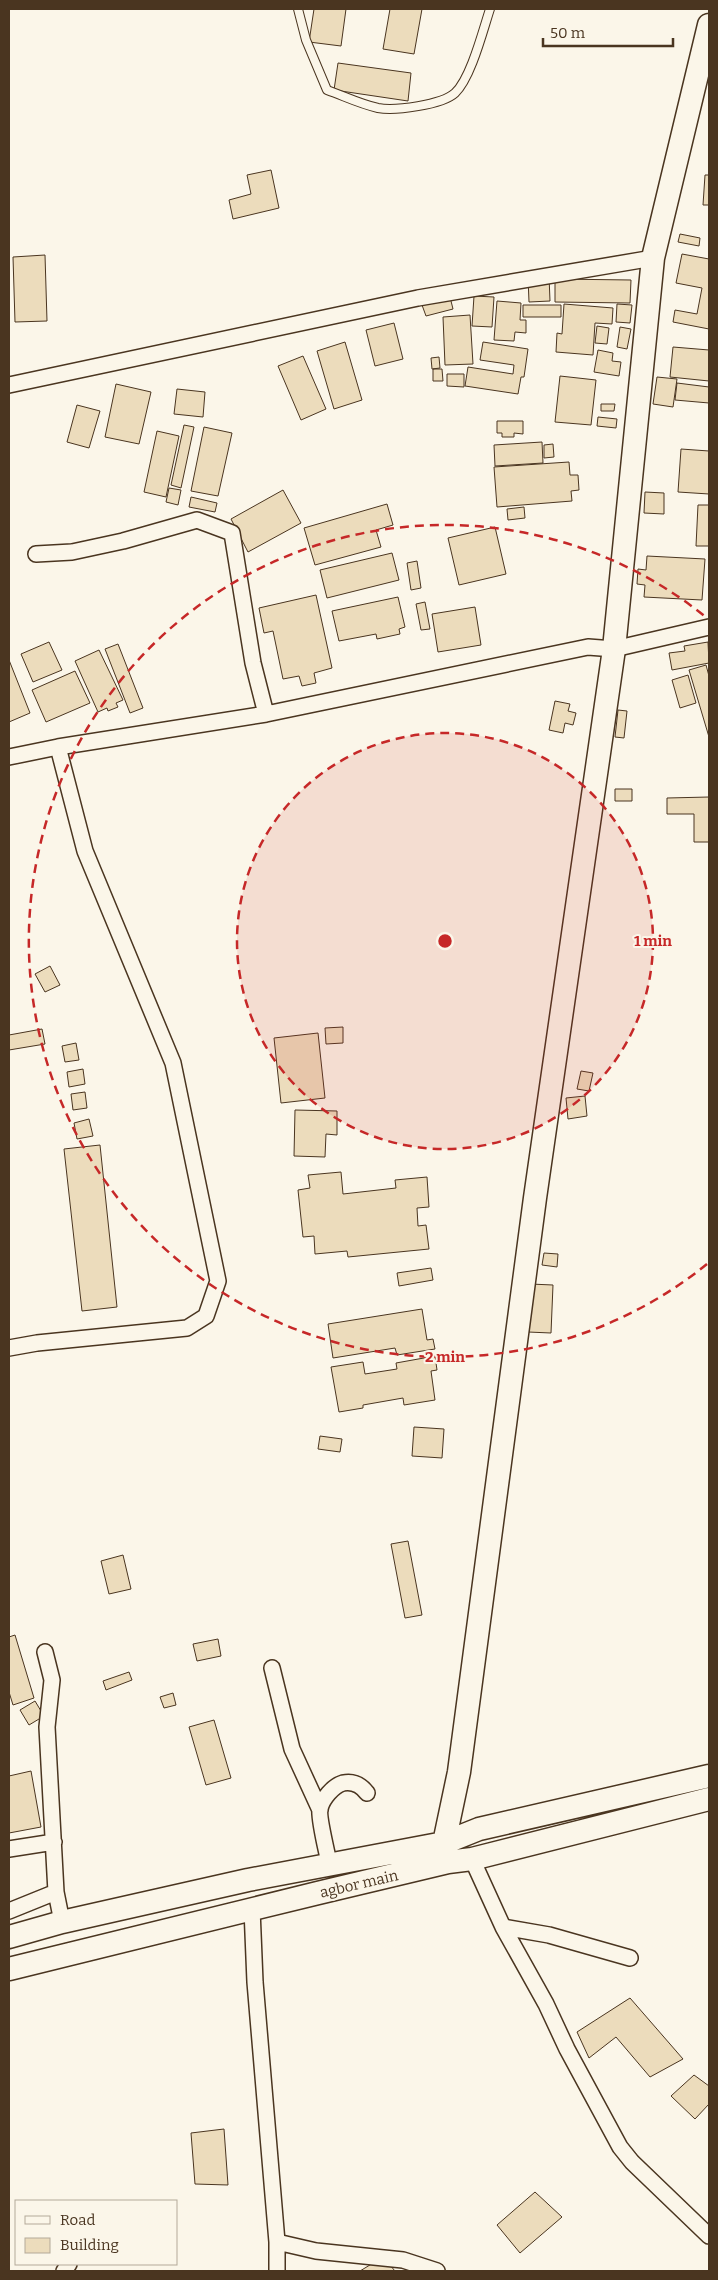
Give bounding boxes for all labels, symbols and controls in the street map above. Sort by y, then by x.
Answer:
scale bar [543,15,673,47]
text: 50 m [550,24,586,42]
centre of rings [436,932,454,950]
text: 1 min [634,932,672,950]
text: 2 min [425,1348,465,1366]
street label: agbor main [318,1866,400,1902]
legend [15,2200,178,2265]
text: Road [60,2211,95,2229]
text: Building [60,2236,119,2254]

